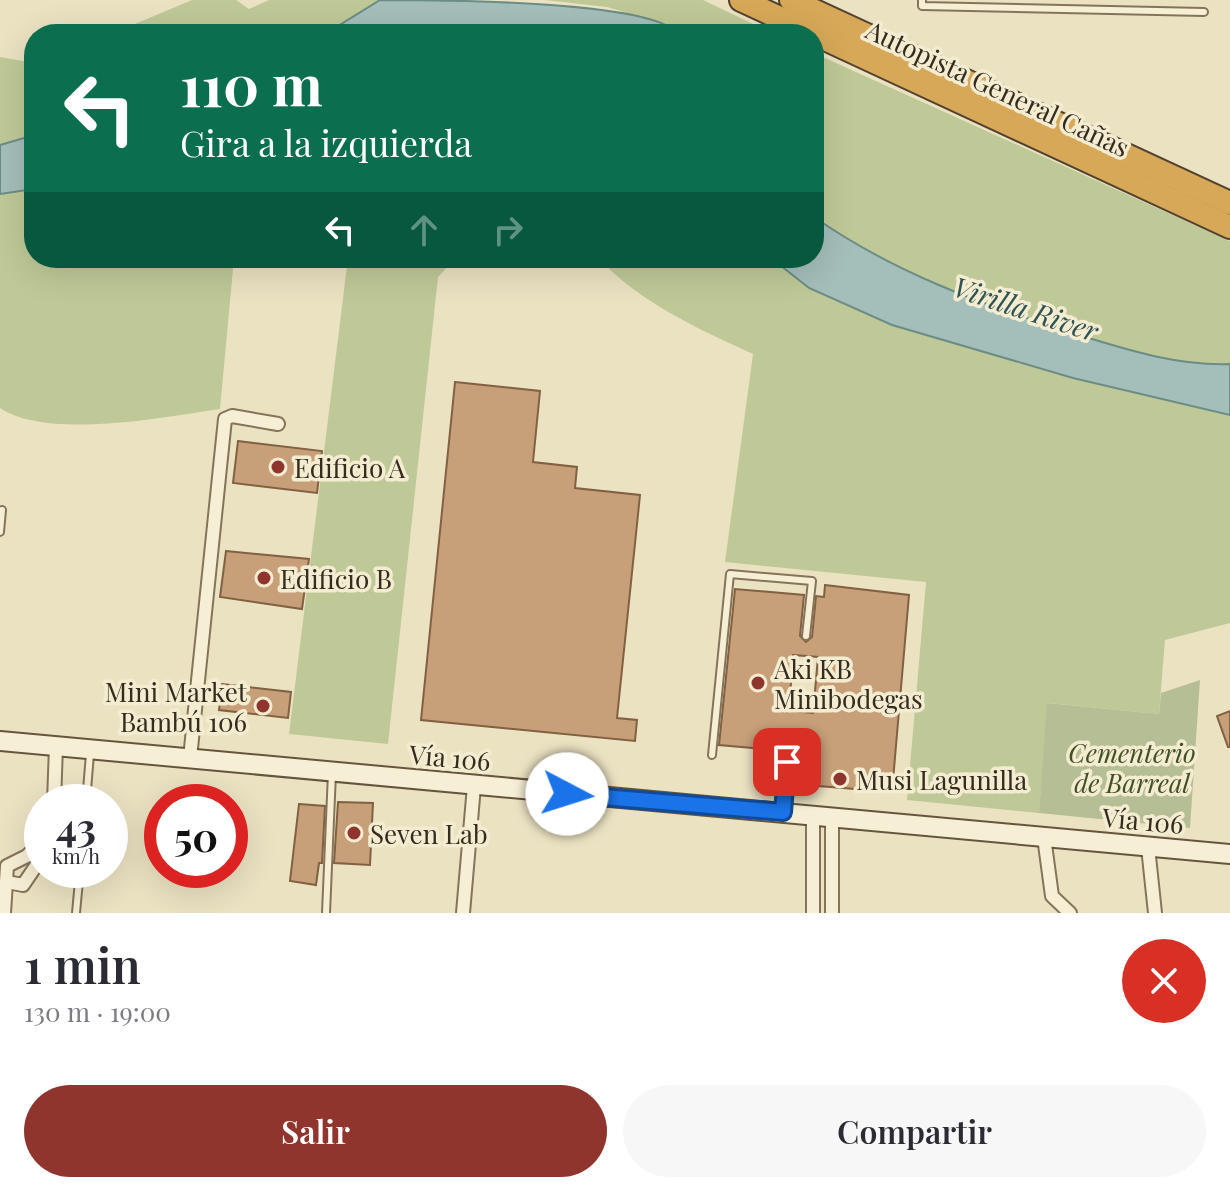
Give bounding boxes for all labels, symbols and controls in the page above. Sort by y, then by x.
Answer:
street label: Autopista General Cañas [860,11,1135,164]
text: 110 m [180,46,323,121]
icon: left [48,56,152,160]
text: Gira a la izquierda [180,118,472,166]
icon: left [318,208,362,252]
icon: ahead [402,208,446,252]
icon: right [486,208,530,252]
water label: Virilla River [949,267,1104,349]
place label: Edificio A [294,450,406,485]
marker: Edificio A [269,458,287,476]
place label: Edificio B [280,561,392,596]
marker: Edificio B [255,569,273,587]
place label: Aki KB Minibodegas [773,651,923,716]
place label: Mini Market Bambú 106 [105,674,248,739]
marker: Aki KB Minibodegas [749,674,767,692]
marker: Mini Market Bambú 106 [254,697,272,715]
pin [753,728,821,796]
park label: Cementerio de Barreal [1068,735,1196,800]
street label: Vía 106 [407,736,492,778]
icon: arrive [765,740,809,784]
position arrow [525,752,609,836]
place label: Musi Lagunilla [856,762,1027,797]
marker: Musi Lagunilla [831,770,849,788]
speed limit sign: 50 [144,784,248,888]
text: 43 [56,799,96,852]
street label: Vía 106 [1100,799,1185,841]
place label: Seven Lab [370,816,488,851]
marker: Seven Lab [345,824,363,842]
text: km/h [52,842,100,869]
text: 1 min [24,932,141,996]
button: close [1122,939,1206,1023]
text: 130 m · 19:00 [24,994,171,1029]
button: Salir [24,1085,607,1177]
button: Compartir [623,1085,1206,1177]

